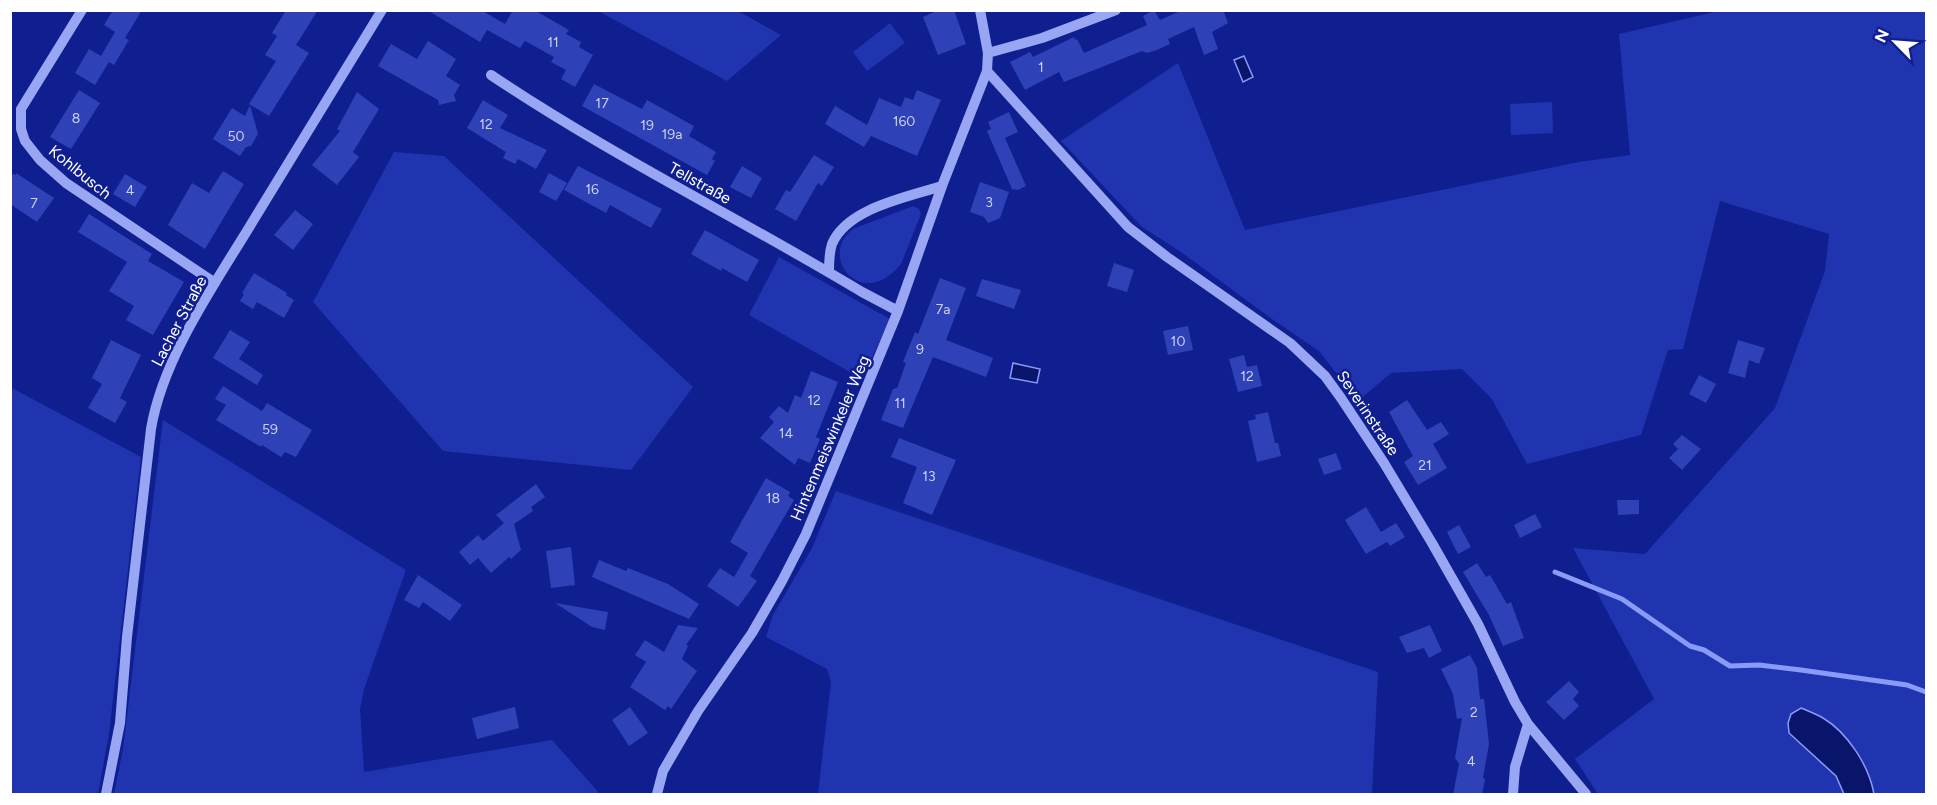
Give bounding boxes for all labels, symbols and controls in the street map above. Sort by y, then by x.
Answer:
north arrow [1865,12,1925,72]
text: N [1871,26,1893,45]
house number: 11 [547,34,559,51]
house number: 1 [1038,59,1044,76]
house number: 17 [595,95,609,112]
house number: 8 [72,110,80,127]
house number: 160 [893,113,915,130]
house number: 12 [479,116,493,133]
house number: 19 [640,117,654,134]
house number: 19a [662,126,682,143]
house number: 50 [227,128,245,145]
street label: Kohlbusch [45,141,115,203]
street label: Tellstraße [665,158,735,208]
house number: 16 [585,181,599,198]
house number: 4 [126,182,135,199]
house number: 3 [985,194,993,211]
house number: 7 [30,195,38,212]
street label: Lacher Straße [147,272,211,369]
house number: 7a [936,301,950,318]
house number: 10 [1171,333,1185,350]
house number: 9 [916,341,924,358]
street label: Hintenmeiswinkeler Weg [787,352,873,524]
street label: Severinstraße [1333,367,1403,459]
house number: 12 [1240,368,1254,385]
house number: 12 [807,392,821,409]
house number: 11 [894,395,906,412]
house number: 59 [262,421,278,438]
house number: 14 [779,425,794,442]
house number: 21 [1418,457,1432,474]
house number: 13 [922,468,936,485]
house number: 18 [766,490,780,507]
house number: 2 [1470,704,1478,721]
house number: 4 [1467,753,1476,770]

